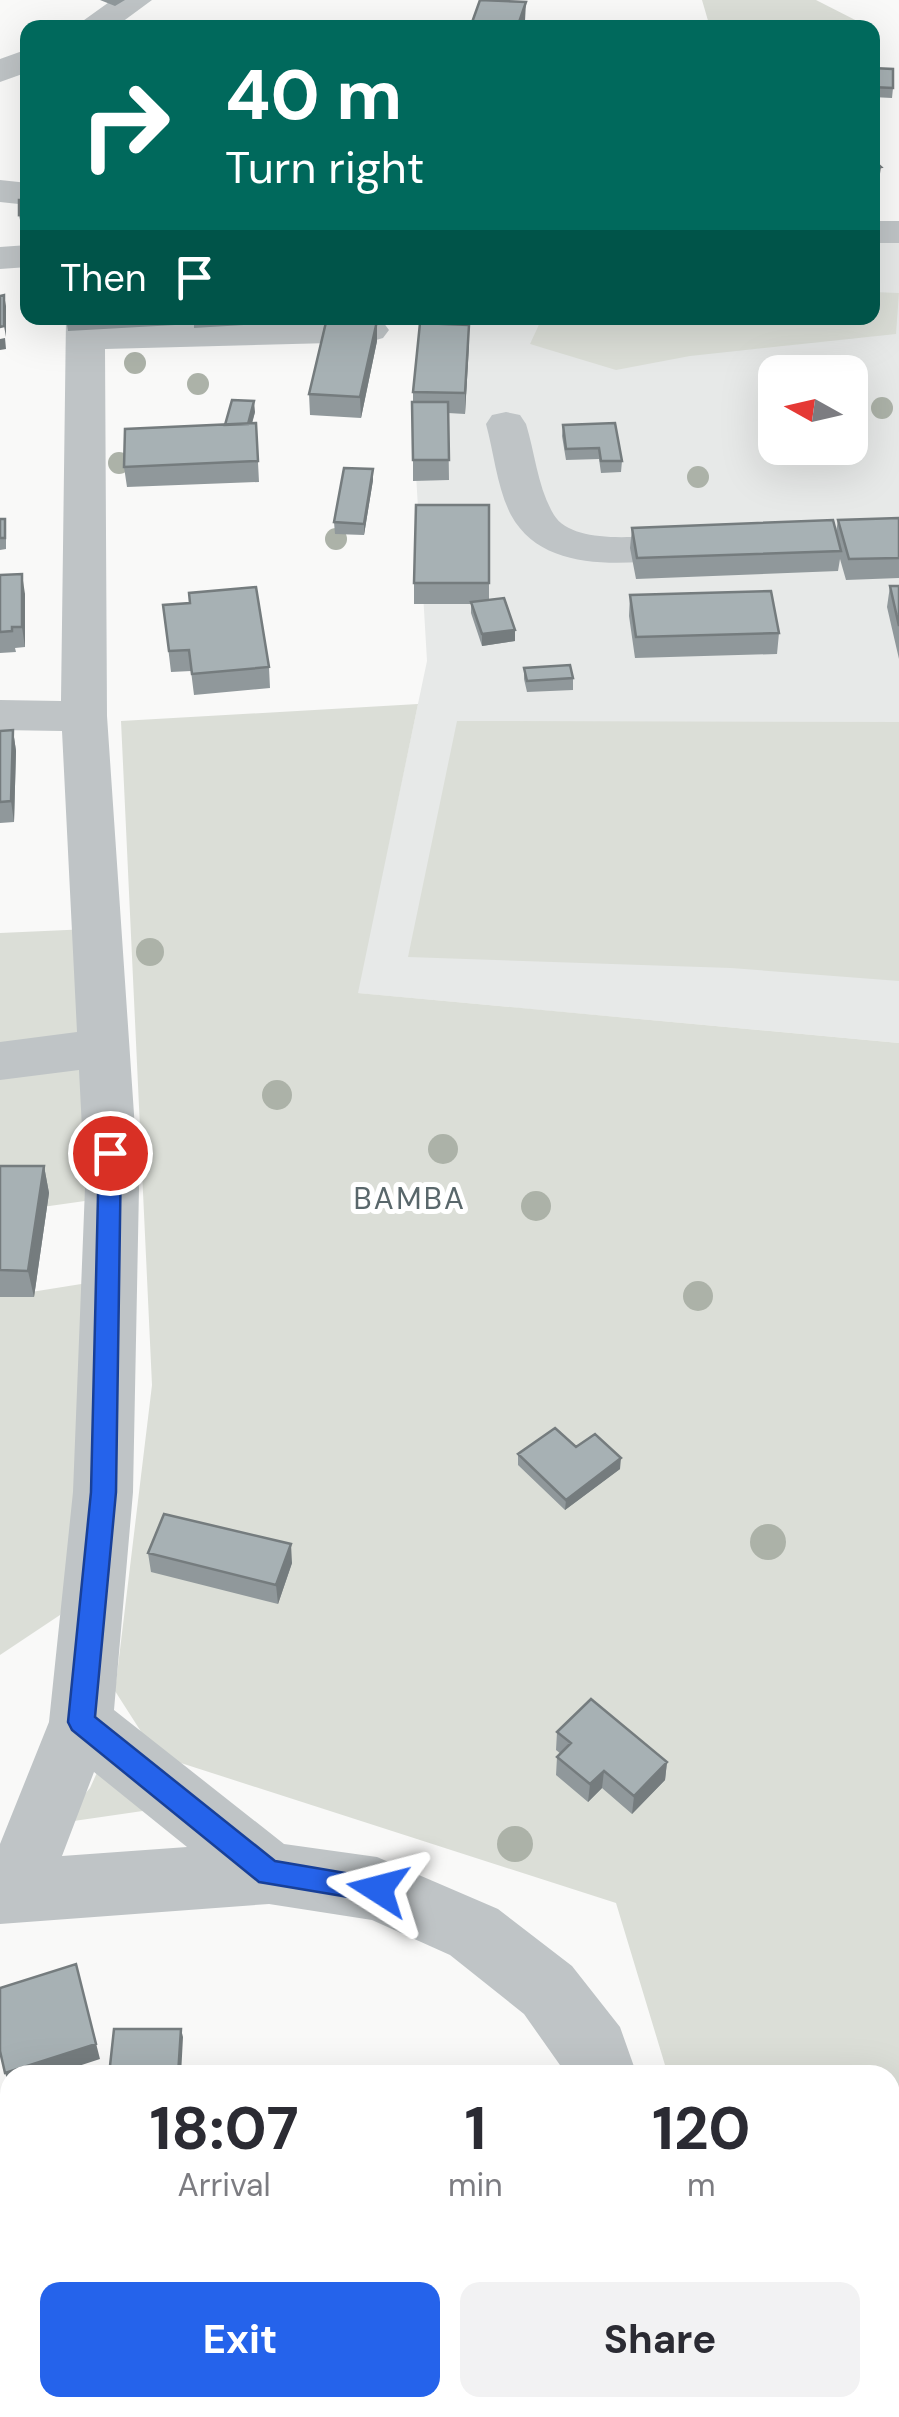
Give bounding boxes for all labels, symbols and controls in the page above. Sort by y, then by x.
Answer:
text: 40 m [225,50,402,141]
icon: right [60,60,190,190]
text: Turn right [225,138,424,197]
icon: arrive [167,250,222,305]
text: Then [60,253,147,303]
north arrow [758,355,868,465]
map controls [758,355,868,465]
pin [68,1111,153,1196]
icon: arrive [83,1126,138,1181]
district label: BAMBA [353,1179,467,1218]
position arrow [326,1837,430,1941]
text: 18:07 [149,2089,299,2168]
text: 1 [464,2089,486,2168]
text: 120 [652,2089,751,2168]
text: Arrival [177,2164,271,2206]
text: min [448,2164,503,2206]
text: m [687,2164,716,2206]
button: Exit [40,2282,440,2397]
button: Share [460,2282,860,2397]

